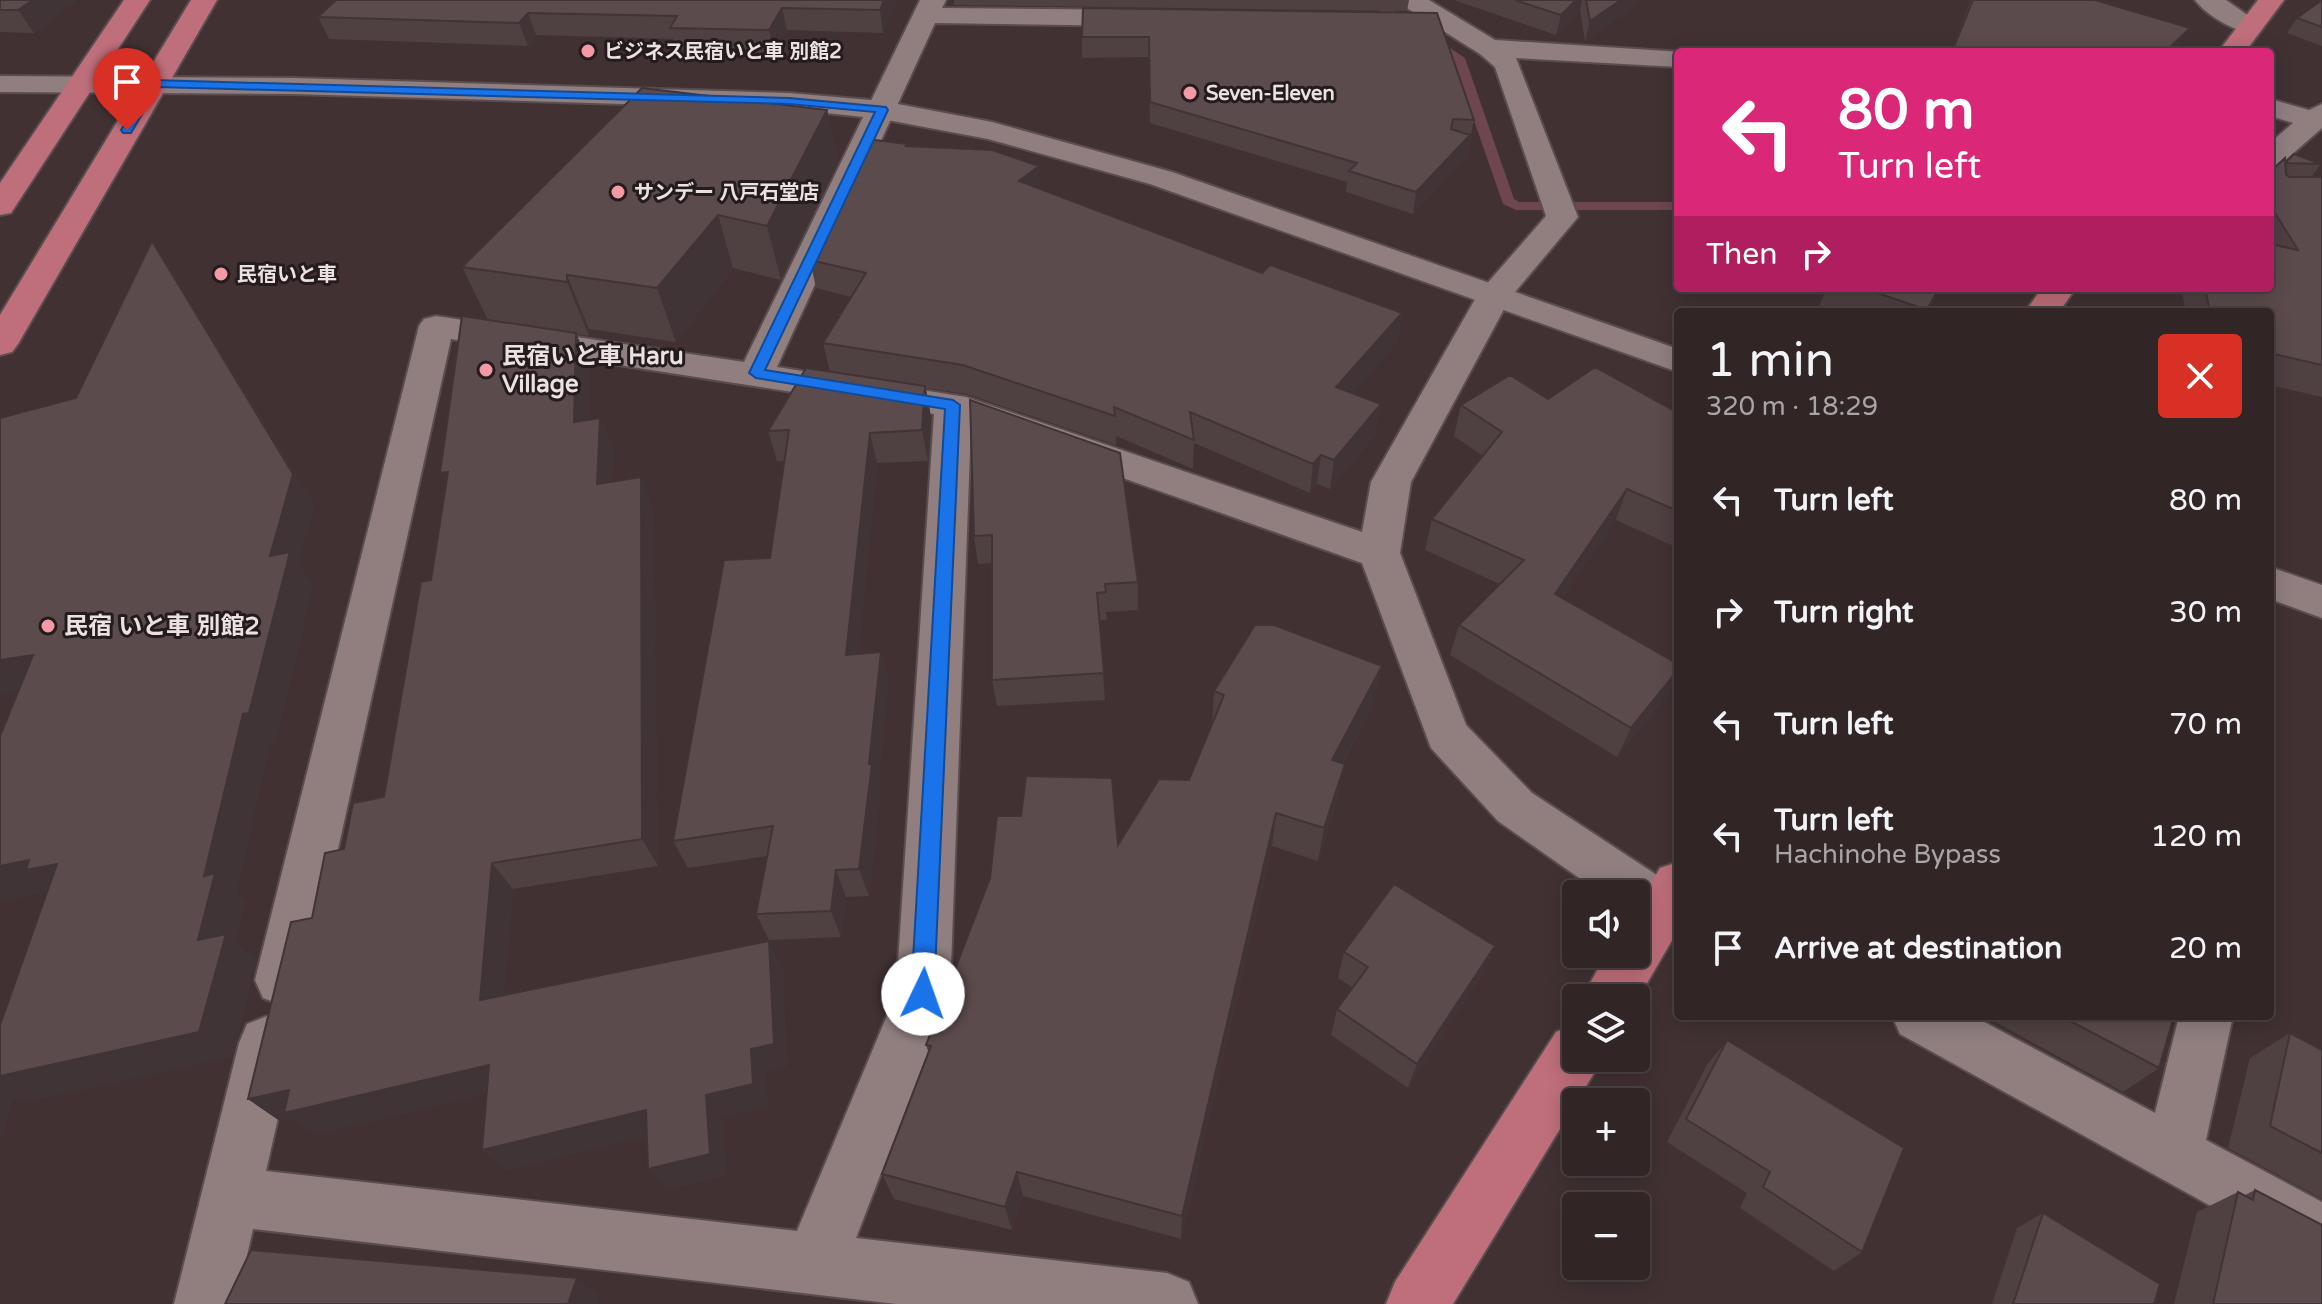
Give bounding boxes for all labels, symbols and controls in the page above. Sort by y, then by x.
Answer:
place label: ビジネス民宿いと車 別館2 [604,40,842,64]
marker: ビジネス民宿いと車 別館2 [579,42,597,60]
pin [93,48,161,130]
icon: arrive [105,60,149,104]
text: 80 m [1838,77,1974,144]
icon: left [1706,80,1810,184]
place label: Seven-Eleven [1206,82,1335,106]
marker: Seven-Eleven [1181,84,1199,102]
text: Turn left [1838,145,1981,188]
place label: サンデー 八戸石堂店 [634,181,819,205]
marker: サンデー 八戸石堂店 [609,183,627,201]
icon: right [1794,232,1838,276]
text: Then [1706,236,1778,273]
place label: 民宿いと車 [237,263,337,287]
marker: 民宿いと車 [212,265,230,283]
text: 1 min [1706,332,1834,390]
button: close [2158,334,2242,418]
place label: 民宿いと車 Haru Village [502,342,684,399]
marker: 民宿いと車 Haru Village [477,361,495,379]
text: 320 m · 18:29 [1706,391,1878,422]
icon: left [1706,478,1750,522]
text: Turn left [1774,482,1893,519]
text: 80 m [2169,482,2242,519]
icon: right [1706,590,1750,634]
text: Turn right [1774,594,1914,631]
text: 30 m [2169,594,2242,631]
place label: 民宿 いと車 別館2 [64,612,260,641]
marker: 民宿 いと車 別館2 [39,617,57,635]
icon: left [1706,702,1750,746]
text: Turn left [1774,706,1893,743]
text: 70 m [2169,706,2242,743]
text: Turn left [1774,802,1893,839]
icon: left [1706,814,1750,858]
text: 120 m [2150,818,2242,855]
text: Hachinohe Bypass [1774,839,2001,870]
map controls [1562,880,1650,1280]
button: sound [1562,880,1650,968]
icon: arrive [1706,926,1750,970]
text: Arrive at destination [1774,930,2062,967]
text: 20 m [2169,930,2242,967]
position arrow [881,952,965,1036]
button: layers [1562,984,1650,1072]
button: + [1562,1088,1650,1176]
button: − [1562,1192,1650,1280]

